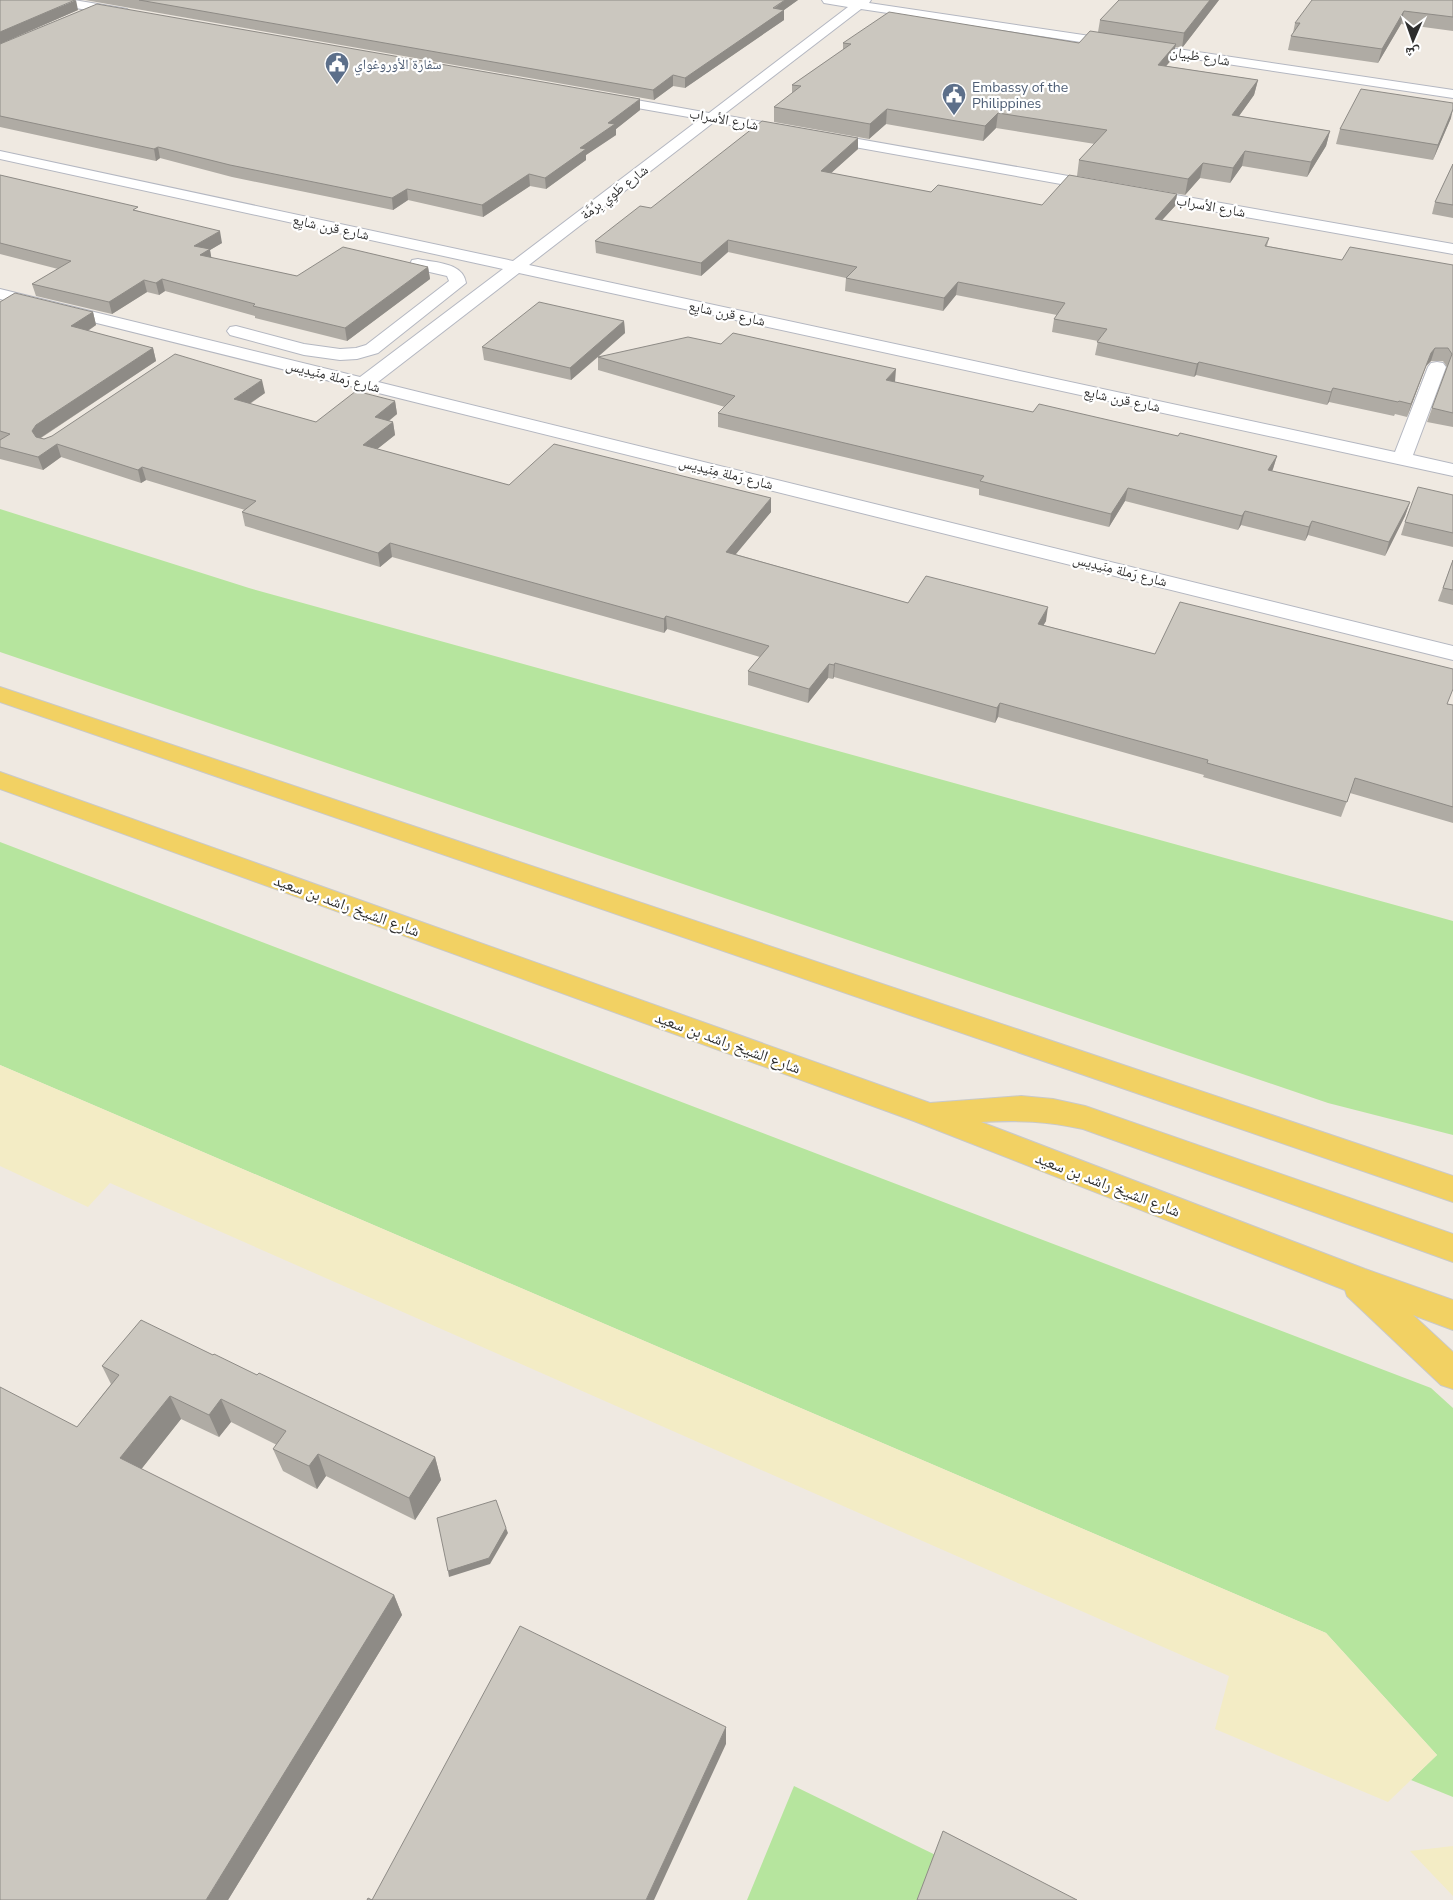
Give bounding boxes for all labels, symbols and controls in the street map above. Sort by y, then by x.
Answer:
north arrow [1388,15,1438,65]
street label: شارع ظبيان [1169,42,1231,71]
text: ش [1405,43,1420,62]
public building icon: سفارة الأوروغواي [324,51,350,85]
place label: سفارة الأوروغواي [354,55,442,76]
place label: Embassy of the Philippines [972,78,1068,113]
public building icon: Embassy of the Philippines [941,82,967,116]
street label: شارع الأسراب [688,104,760,135]
street label: شارع طَوِي بِرِّمَّة [576,161,653,225]
street label: شارع الأسراب [1175,191,1247,222]
street label: شارع قرن شايِع [291,210,371,246]
street label: شارع قرن شايِع [687,296,767,332]
street label: شارع رَملة مِنَيدِيس [284,356,382,397]
street label: شارع قرن شايِع [1082,382,1162,418]
street label: شارع رَملة مِنَيدِيس [677,453,775,494]
street label: شارع رَملة مِنَيدِيس [1071,550,1169,591]
street label: شارع الشيخ راشد بن سعيد [271,869,423,943]
street label: شارع الشيخ راشد بن سعيد [652,1006,804,1080]
street label: شارع الشيخ راشد بن سعيد [1032,1147,1183,1223]

